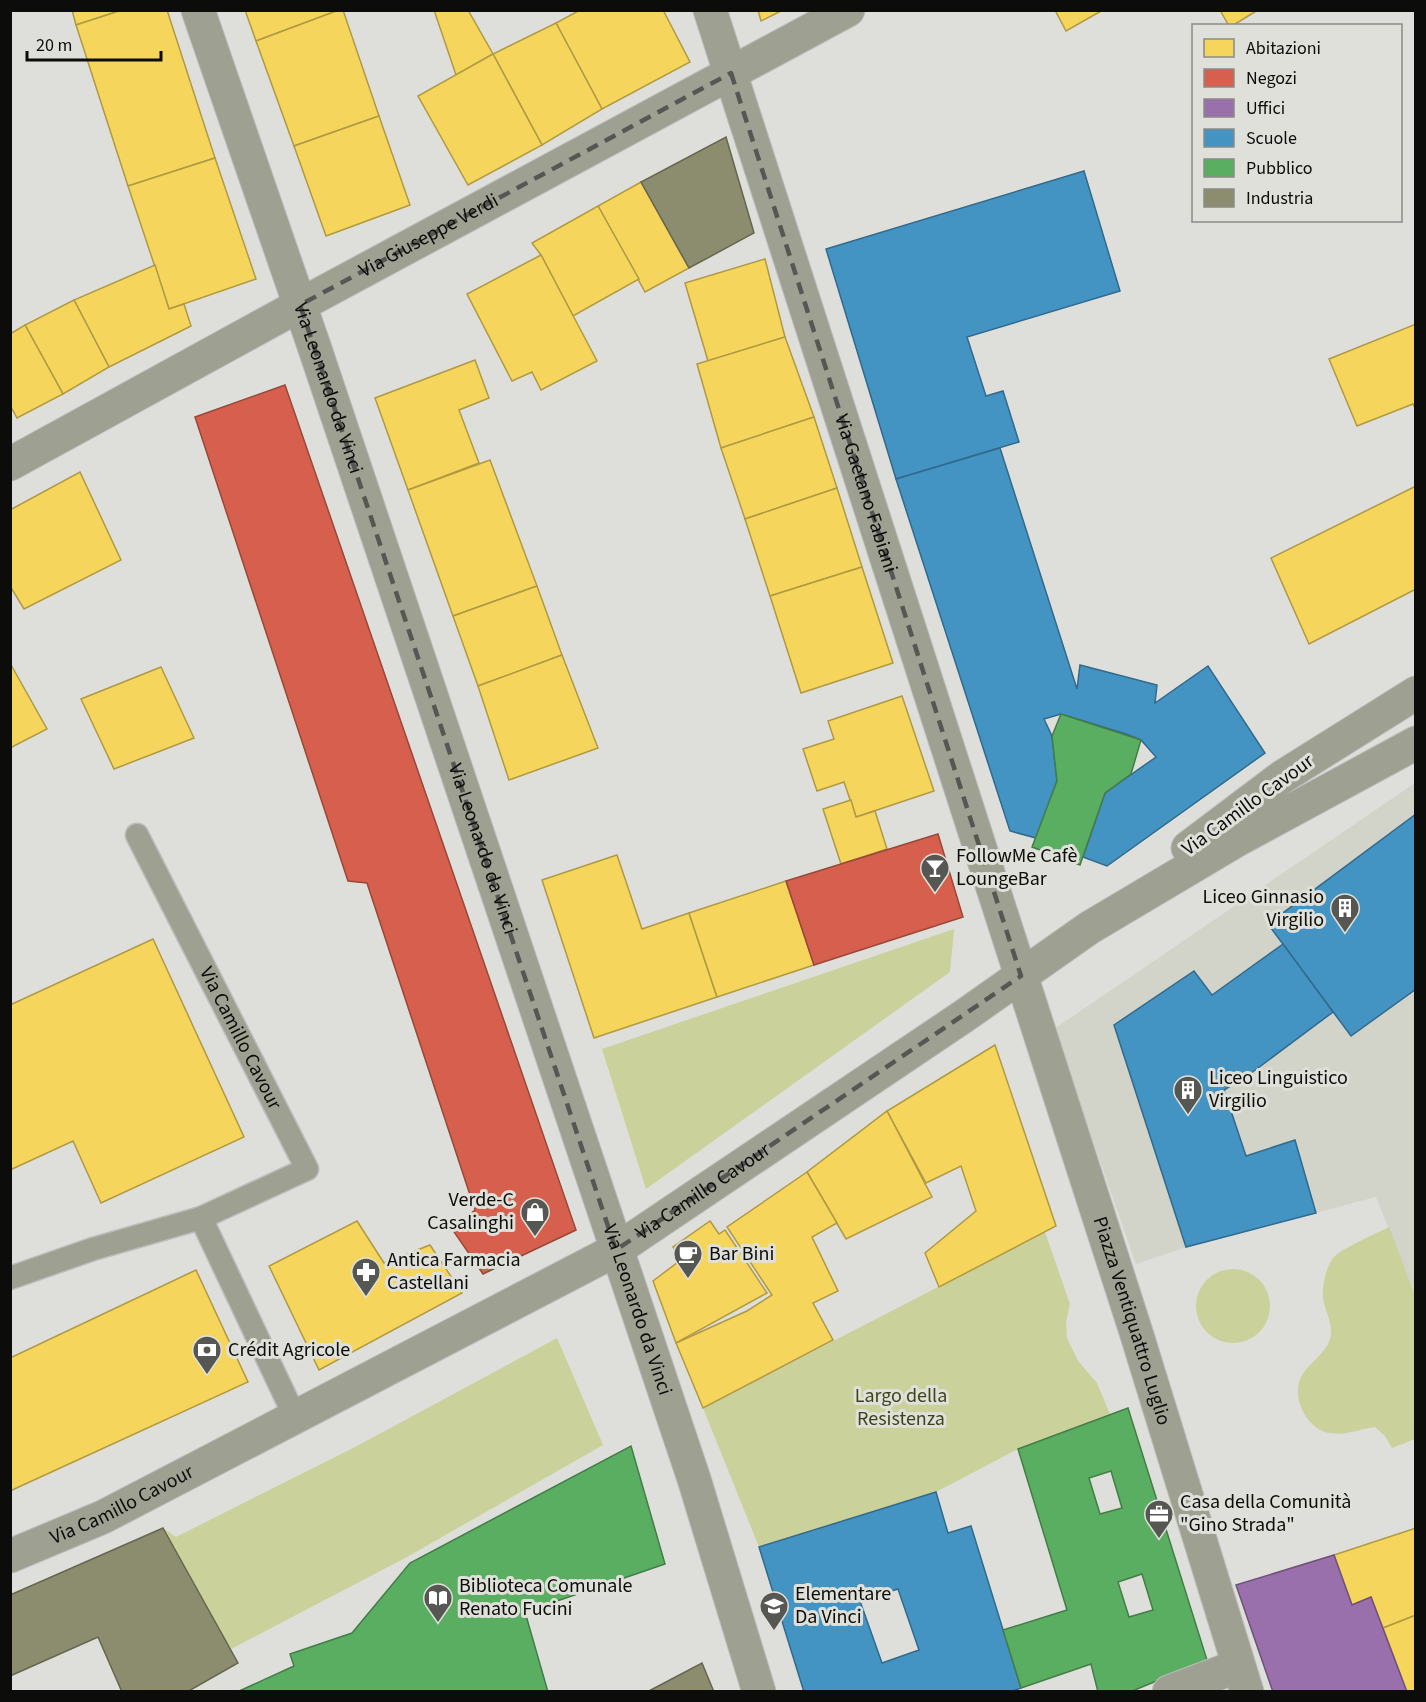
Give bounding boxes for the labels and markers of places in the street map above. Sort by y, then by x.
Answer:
place label: FollowMe Cafè LoungeBar [956,842,1077,893]
bar icon: FollowMe Cafè LoungeBar [919,852,951,894]
place label: Liceo Ginnasio Virgilio [1203,883,1324,934]
building icon: Liceo Ginnasio Virgilio [1329,892,1361,934]
place label: Liceo Linguistico Virgilio [1209,1064,1348,1115]
building icon: Liceo Linguistico Virgilio [1172,1074,1204,1116]
place label: Verde-C Casalinghi [427,1186,514,1237]
shop icon: Verde-C Casalinghi [519,1196,551,1238]
cafe icon: Bar Bini [672,1238,704,1280]
place label: Bar Bini [709,1240,774,1268]
place label: Antica Farmacia Castellani [387,1246,521,1297]
pharmacy icon: Antica Farmacia Castellani [350,1256,382,1298]
bank icon: Crédit Agricole [191,1334,223,1376]
place label: Crédit Agricole [228,1336,350,1364]
place label: Casa della Comunità "Gino Strada" [1180,1488,1351,1539]
office icon: Casa della Comunità "Gino Strada" [1143,1498,1175,1540]
place label: Biblioteca Comunale Renato Fucini [459,1572,632,1623]
place label: Elementare Da Vinci [795,1580,891,1631]
library icon: Biblioteca Comunale Renato Fucini [422,1582,454,1624]
school or university icon: Elementare Da Vinci [758,1590,790,1632]

